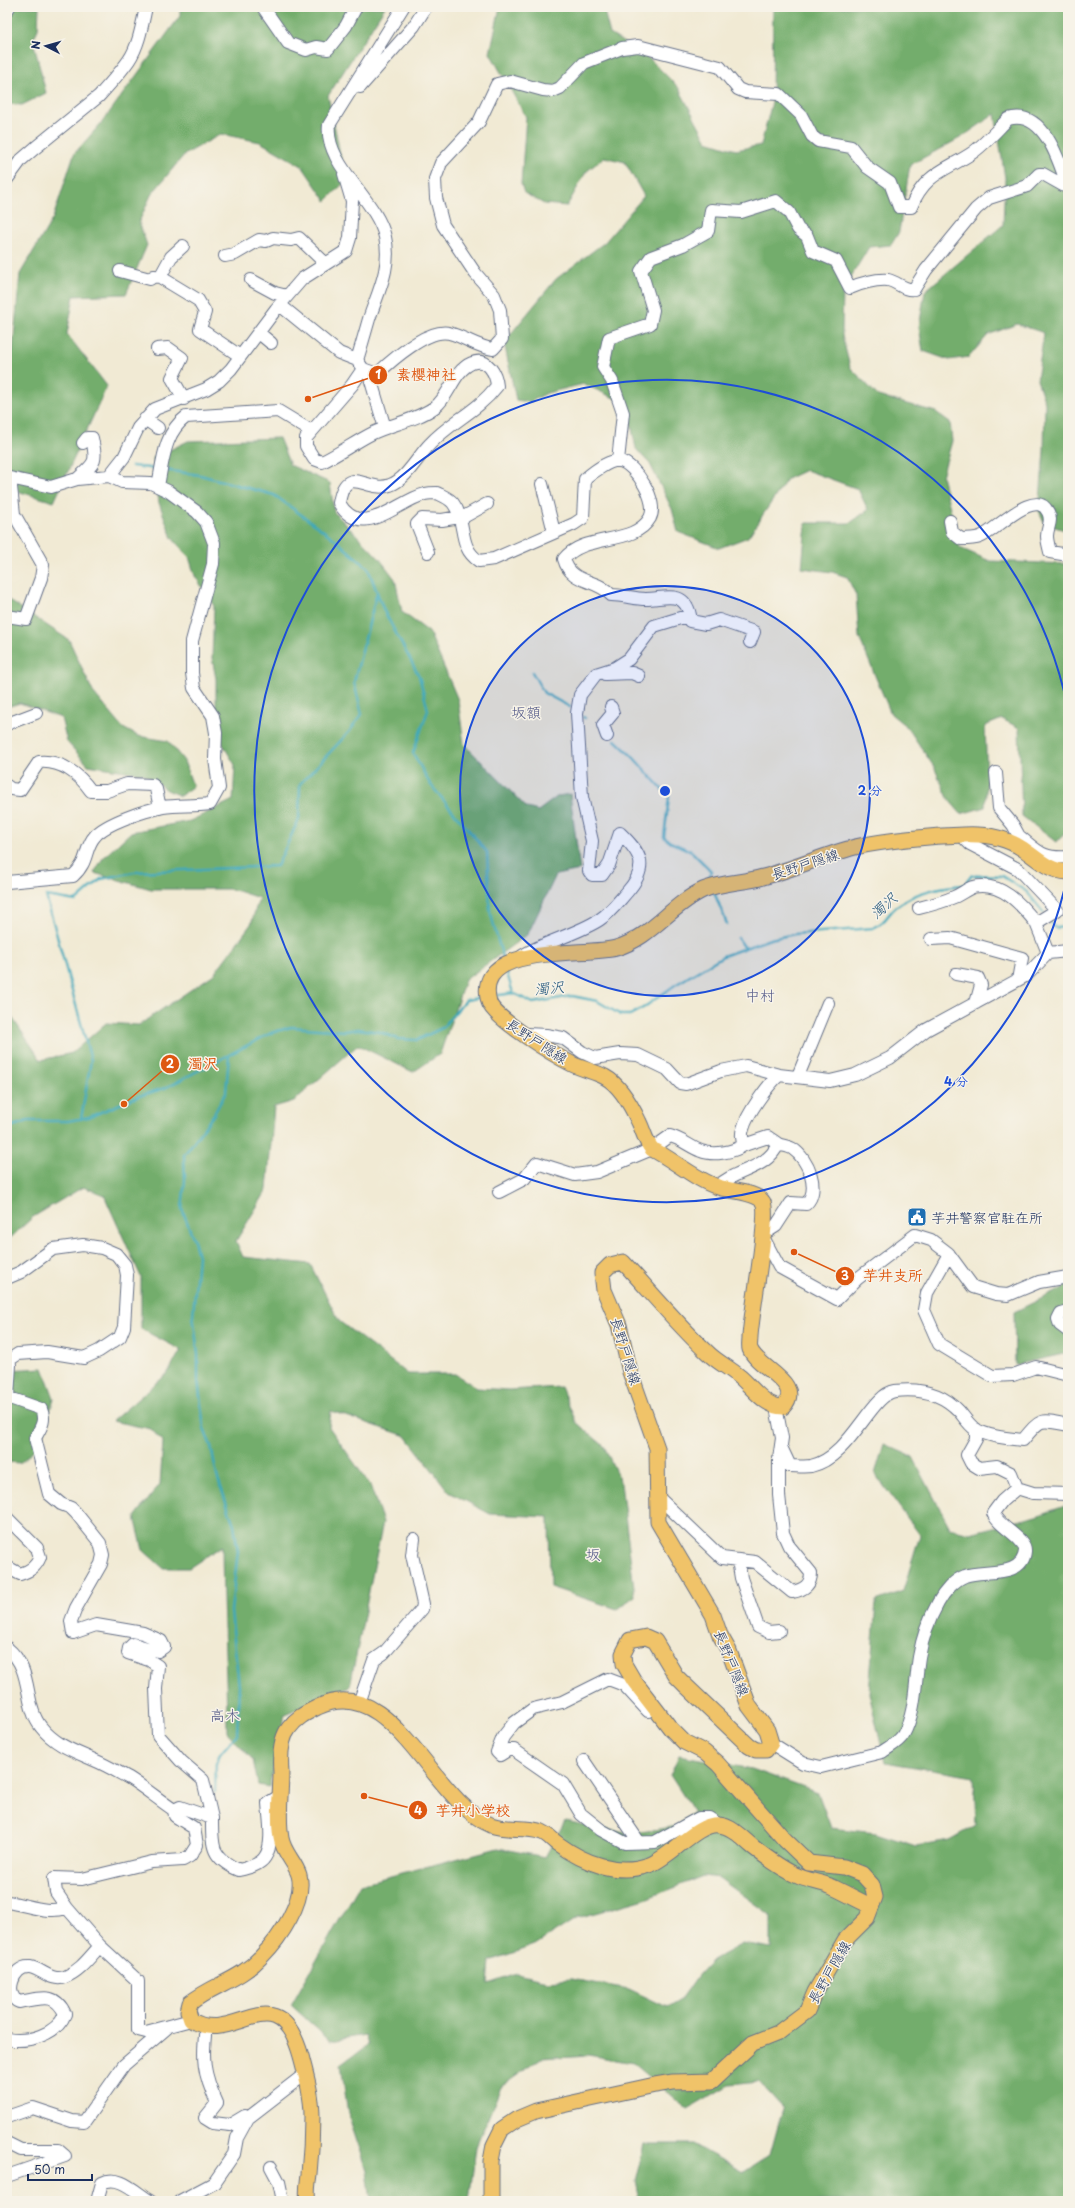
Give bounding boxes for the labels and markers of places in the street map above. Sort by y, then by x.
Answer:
callout: 素櫻神社 [368,361,464,388]
centre of rings [658,784,672,798]
callout: 濁沢 [160,1051,226,1078]
public building icon: 芋井警察官駐在所 [906,1206,928,1228]
place label: 芋井警察官駐在所 [931,1207,1043,1228]
callout: 芋井支所 [835,1262,931,1289]
callout: 芋井小学校 [408,1797,519,1824]

